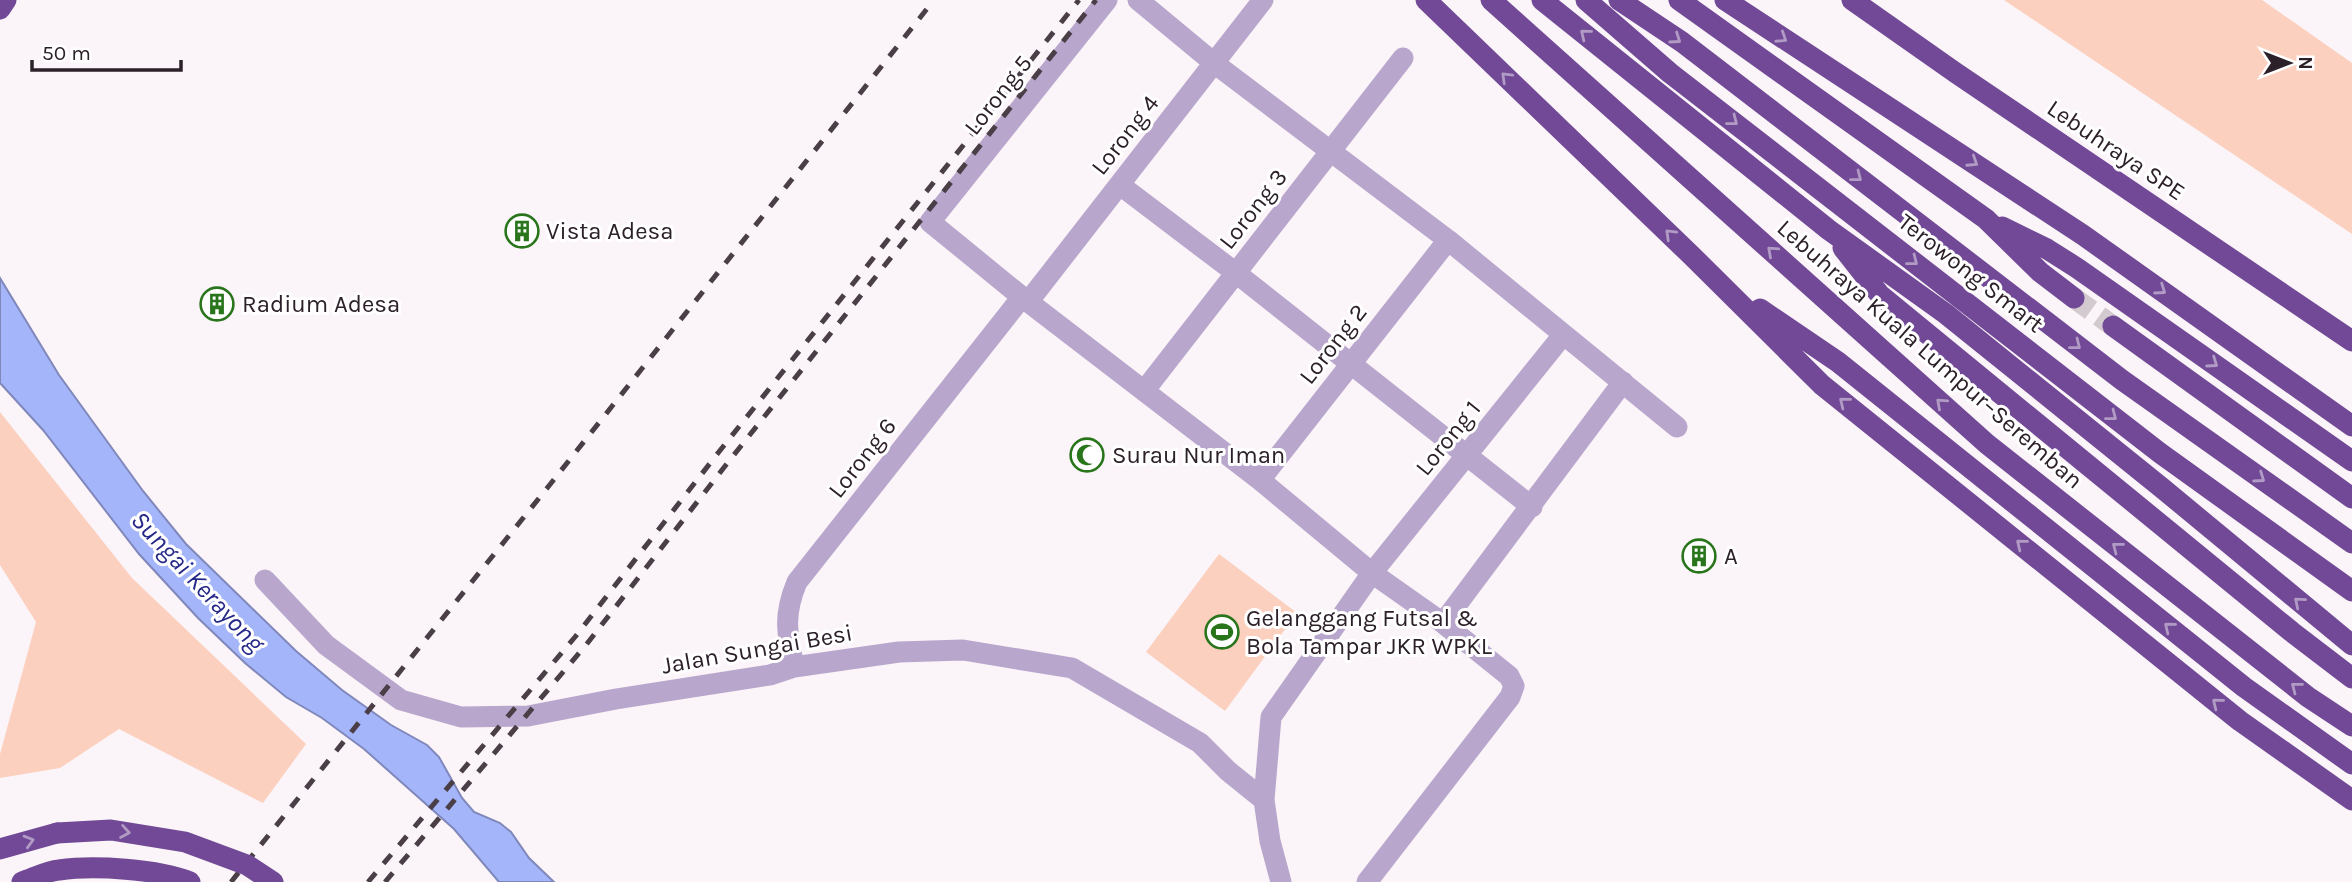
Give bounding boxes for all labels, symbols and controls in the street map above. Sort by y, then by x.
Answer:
scale bar [32,28,180,72]
north arrow [2254,28,2324,98]
one-way arrow [1580,29,1592,42]
one-way arrow [1775,29,1788,42]
one-way arrow [1668,30,1681,43]
text: 50 m [42,41,91,65]
street label: Lorong 5 [958,50,1038,140]
text: N [2294,56,2316,70]
one-way arrow [1501,72,1514,85]
street label: Lorong 4 [1085,90,1165,180]
street label: Lebuhraya SPE [2042,94,2190,206]
one-way arrow [1725,113,1737,126]
one-way arrow [1965,154,1978,167]
street label: Lorong 3 [1213,163,1293,255]
one-way arrow [1849,168,1861,181]
street label: Terowong Smart [1893,208,2049,338]
building icon: Vista Adesa [503,212,541,250]
street label: Lebuhraya Kuala Lumpur–Seremban [1771,214,2089,494]
place label: Vista Adesa [546,217,673,245]
one-way arrow [1665,230,1678,243]
one-way arrow [1767,247,1780,259]
one-way arrow [1905,253,1917,266]
one-way arrow [2153,282,2166,294]
building icon: Radium Adesa [198,285,236,323]
place label: Radium Adesa [242,290,400,318]
street label: Lorong 2 [1293,298,1373,390]
one-way arrow [2068,336,2081,349]
one-way arrow [2205,355,2218,367]
street label: Lorong 1 [1409,395,1487,481]
one-way arrow [1839,398,1852,410]
one-way arrow [1936,399,1949,411]
one-way arrow [2104,407,2116,420]
street label: Lorong 6 [822,412,902,504]
mosque icon: Surau Nur Iman [1068,436,1106,474]
place label: Surau Nur Iman [1112,441,1285,469]
one-way arrow [2252,470,2265,482]
water label: Sungai Kerayong [125,505,272,659]
building icon: A [1680,537,1718,575]
one-way arrow [2017,540,2030,552]
place label: A [1724,542,1738,570]
one-way arrow [2113,542,2125,555]
one-way arrow [2295,598,2308,610]
place label: Gelanggang Futsal & Bola Tampar JKR WPKL [1246,604,1493,660]
sports icon: Gelanggang Futsal & Bola Tampar JKR WPKL [1203,613,1241,651]
street label: Jalan Sungai Besi [659,618,855,680]
one-way arrow [2165,623,2178,635]
one-way arrow [2292,683,2305,695]
one-way arrow [2213,699,2226,711]
one-way arrow [119,824,131,839]
one-way arrow [22,835,34,849]

